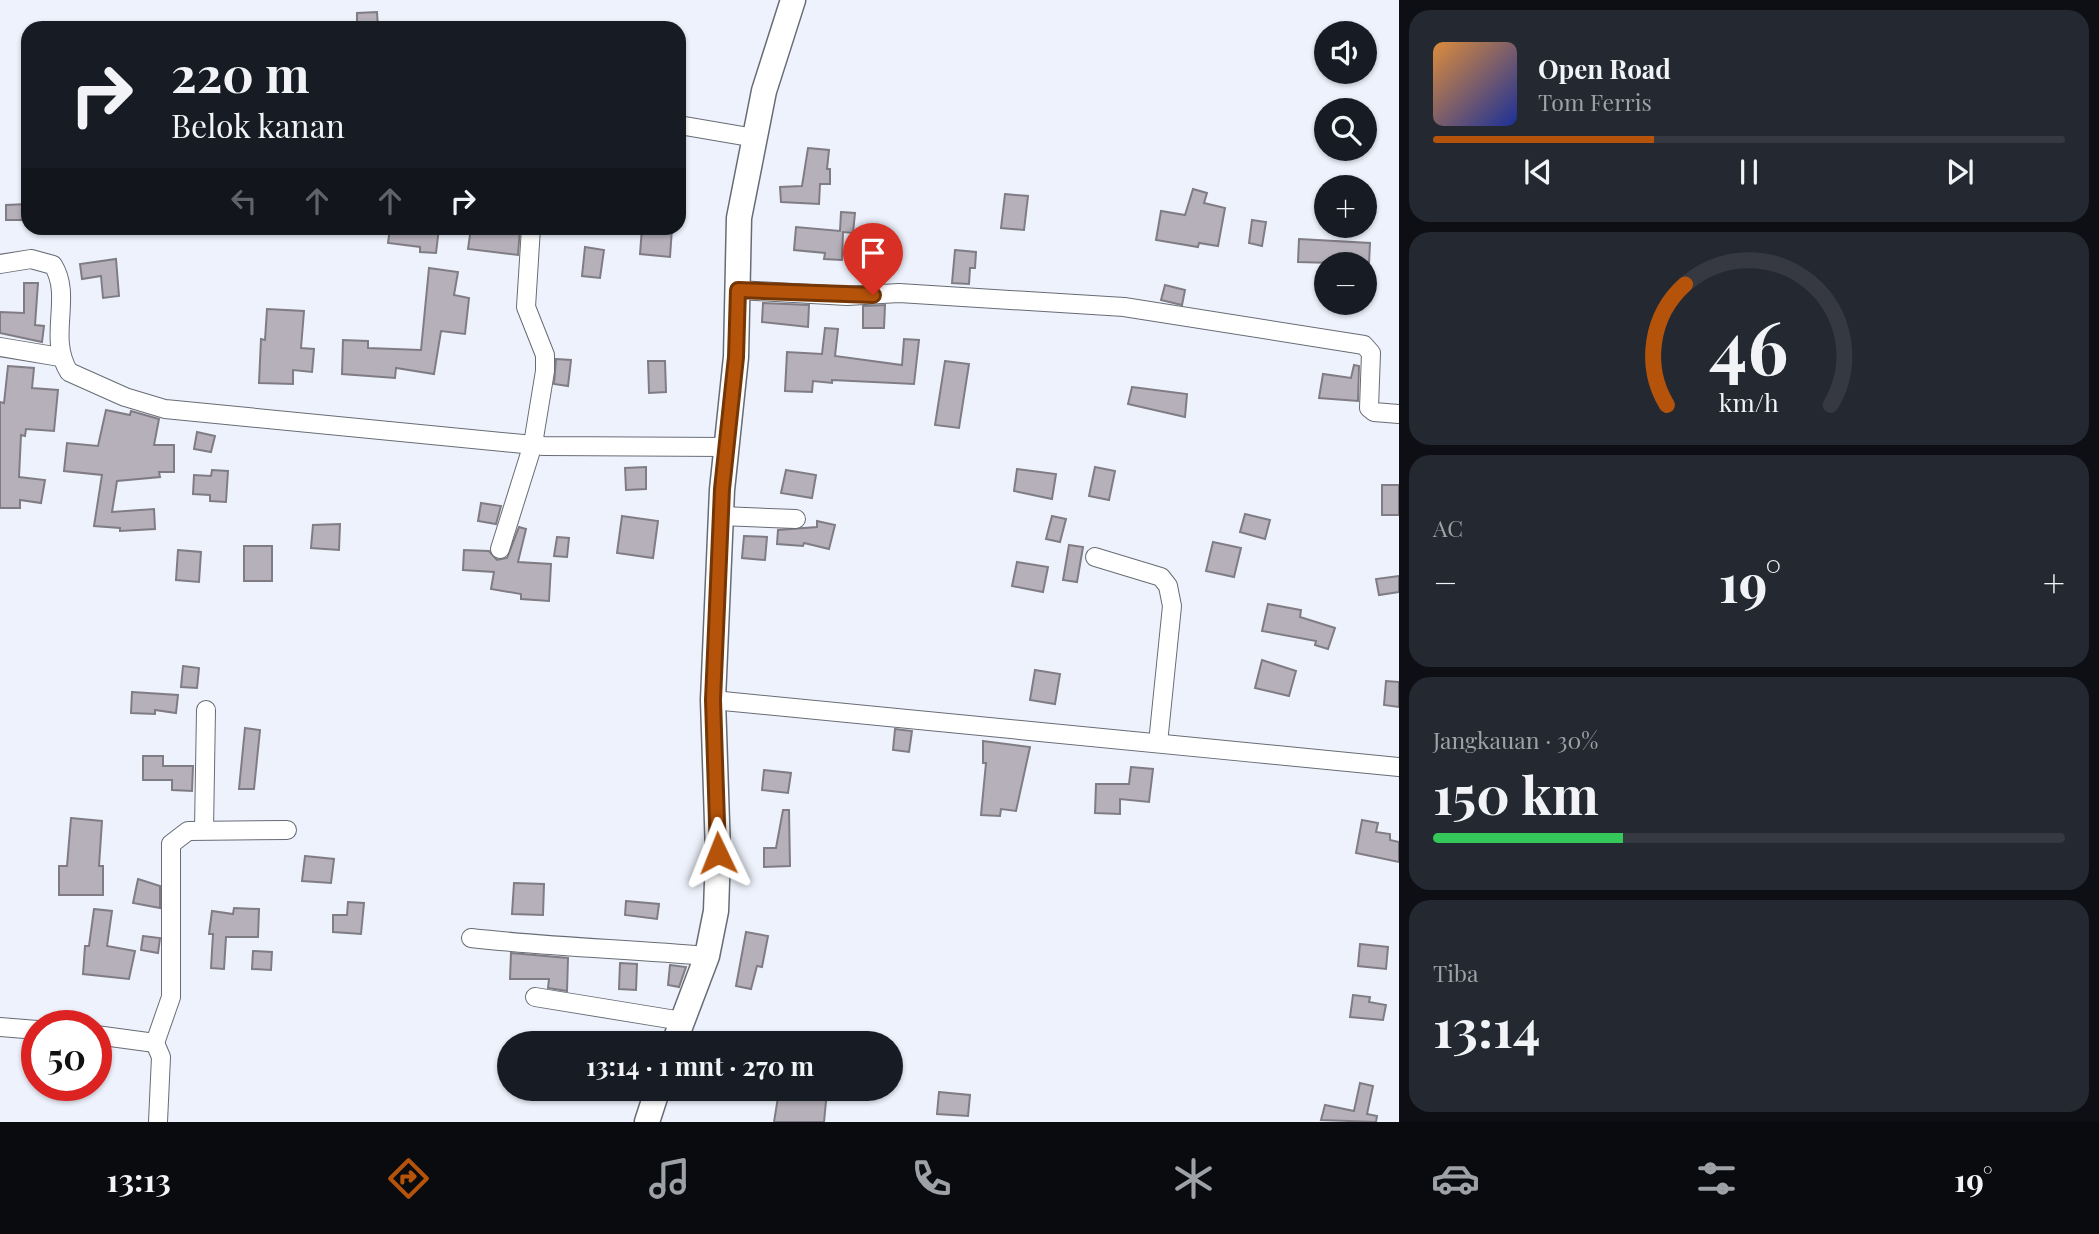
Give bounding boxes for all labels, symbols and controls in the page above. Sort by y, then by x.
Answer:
map controls [1314,21,1377,315]
button: sound [1314,21,1377,84]
text: 220 m [171,40,310,105]
icon: right [56,49,147,140]
text: Open Road [1538,51,1671,86]
text: Tom Ferris [1538,86,1652,117]
button: search [1314,98,1377,161]
text: Belok kanan [171,103,345,146]
icon: previous [1519,153,1557,191]
icon: pause [1730,153,1768,191]
icon: next [1941,153,1979,191]
button: + [1314,175,1377,238]
icon: left [225,182,263,220]
icon: ahead [298,182,336,220]
icon: ahead [371,182,409,220]
icon: right [444,182,482,220]
pin [843,223,903,295]
icon: arrive [854,234,892,272]
button: − [1314,252,1377,315]
text: 46 [1709,296,1789,393]
text: km/h [1719,384,1779,417]
text: AC [1433,512,1463,543]
text: 19° [1719,547,1782,616]
text: − [1433,556,1458,607]
text: + [2043,556,2065,607]
text: Jangkauan · 30% [1433,724,1598,755]
text: 150 km [1433,759,1599,828]
position arrow [681,816,755,890]
text: Tiba [1433,957,1478,988]
text: 13:14 [1433,992,1540,1061]
speed limit sign: 50 [21,1010,112,1101]
text: 13:14 · 1 mnt · 270 m [586,1048,814,1083]
icon: directions [384,1154,433,1203]
icon: music [645,1154,694,1203]
icon: phone [907,1154,956,1203]
icon: climate [1169,1154,1218,1203]
icon: car [1431,1154,1480,1203]
icon: filters [1692,1154,1741,1203]
text: 13:13 [106,1157,171,1200]
text: 19° [1954,1157,1993,1200]

